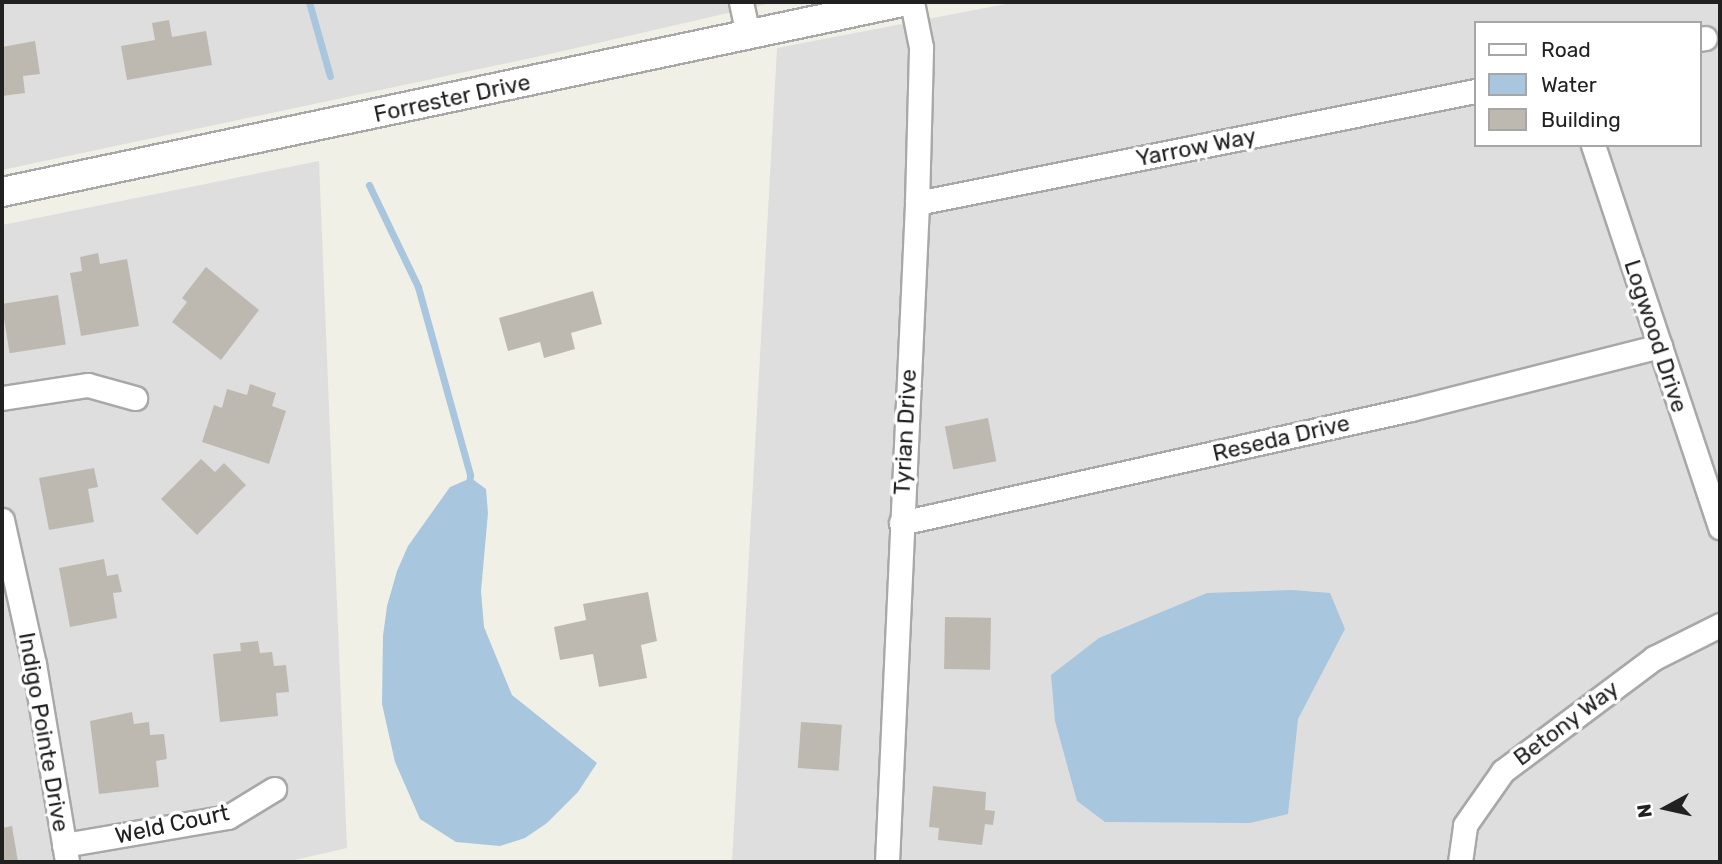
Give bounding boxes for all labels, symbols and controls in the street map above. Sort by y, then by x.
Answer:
legend [1474,21,1701,147]
text: Road [1541,37,1591,62]
street label: Forrester Drive [371,68,533,128]
text: Water [1541,72,1597,97]
text: Building [1541,107,1621,132]
street label: Yarrow Way [1133,122,1259,172]
street label: Logwood Drive [1618,256,1694,416]
street label: Tyrian Drive [888,368,922,496]
street label: Reseda Drive [1210,409,1352,467]
street label: Indigo Pointe Drive [13,630,75,834]
street label: Betony Way [1508,674,1624,772]
north arrow [1631,773,1701,843]
street label: Weld Court [112,798,232,850]
text: N [1632,803,1657,819]

